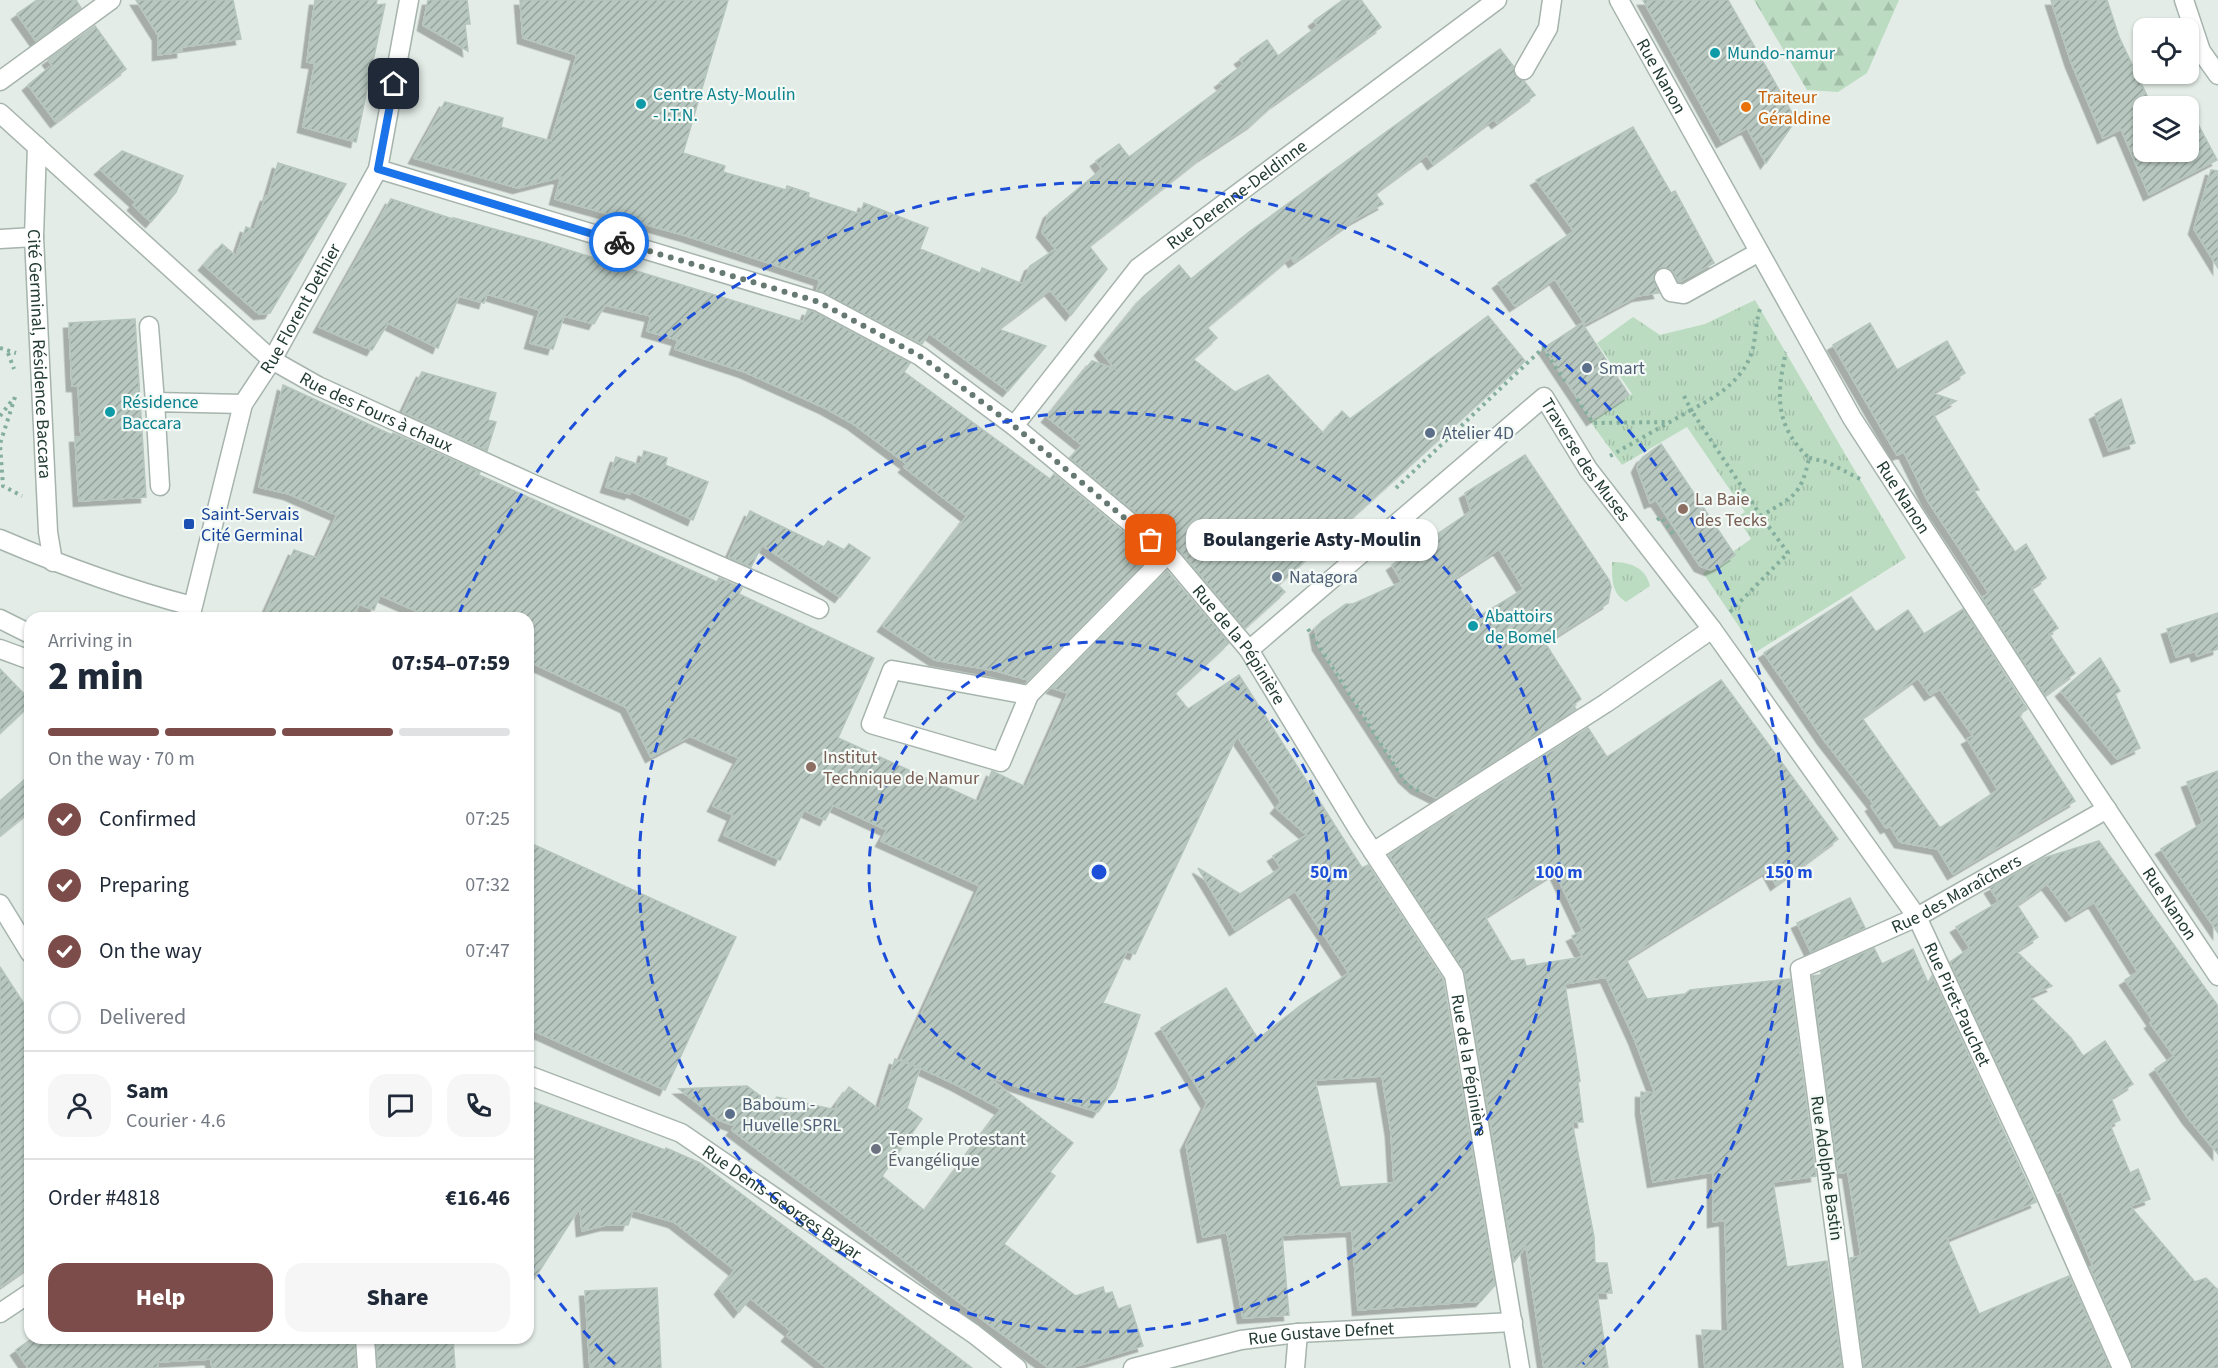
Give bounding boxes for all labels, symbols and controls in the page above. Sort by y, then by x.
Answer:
map controls [2133,18,2199,162]
button: locate [2133,18,2199,84]
street label: Rue Nanon [1630,34,1692,118]
place label: Mundo-namur [1727,41,1836,66]
marker: Mundo-namur [1708,46,1722,60]
pin [368,58,419,109]
icon: home [377,67,410,100]
place label: Centre Asty-Moulin - I.T.N. [653,82,796,128]
place label: Traiteur Géraldine [1758,85,1831,131]
button: layers [2133,96,2199,162]
marker: Centre Asty-Moulin - I.T.N. [634,97,648,111]
marker: Traiteur Géraldine [1739,100,1753,114]
street label: Rue Derenne-Deldinne [1161,134,1313,256]
courier [589,212,649,272]
icon: bike [603,226,636,259]
street label: Cité Germinal, Résidence Baccara [21,228,57,479]
street label: Rue Florent Dethier [254,238,348,379]
place label: Smart [1599,356,1645,381]
marker: Smart [1580,361,1594,375]
street label: Rue des Fours à chaux [295,366,456,459]
place label: Résidence Baccara [122,390,199,436]
street label: Traverse des Muses [1535,393,1636,527]
marker: Résidence Baccara [103,405,117,419]
place label: Atelier 4D [1442,421,1514,446]
marker: Atelier 4D [1423,426,1437,440]
street label: Rue Nanon [1870,456,1936,539]
place label: La Baie des Tecks [1695,487,1767,533]
place label: Saint-Servais Cité Germinal [201,502,303,548]
marker: La Baie des Tecks [1676,502,1690,516]
pin [1125,514,1176,565]
marker: Saint-Servais Cité Germinal [182,517,196,531]
callout: Boulangerie Asty-Moulin [1187,519,1439,561]
icon: bag [1134,523,1167,556]
text: Boulangerie Asty-Moulin [1203,526,1421,554]
place label: Natagora [1289,565,1358,590]
marker: Natagora [1270,570,1284,584]
street label: Rue de la Pépinière [1186,580,1291,710]
place label: Abattoirs de Bomel [1485,604,1556,650]
marker: Abattoirs de Bomel [1466,619,1480,633]
text: Arriving in [48,627,133,655]
text: 07:54–07:59 [392,647,510,679]
text: 2 min [48,649,144,705]
text: On the way · 70 m [48,745,195,773]
place label: Institut Technique de Namur [823,745,980,791]
marker: Institut Technique de Namur [804,760,818,774]
icon: check [48,803,81,836]
text: Confirmed [99,803,196,835]
text: 07:25 [465,805,510,833]
street label: Rue des Maraîchers [1887,848,2026,940]
text: 50 m [1310,860,1348,885]
text: 100 m [1535,860,1583,885]
text: 150 m [1765,860,1813,885]
centre of rings [1089,862,1109,882]
street label: Rue Nanon [2136,863,2203,945]
icon: check [48,869,81,902]
text: Preparing [99,869,189,901]
text: 07:32 [465,871,510,899]
icon: check [48,935,81,968]
text: On the way [99,935,202,967]
text: 07:47 [465,937,510,965]
street label: Rue Piret-Pauchet [1917,938,1997,1071]
street label: Rue de la Pépinière [1444,992,1493,1138]
text: Delivered [99,1001,186,1033]
button: person [48,1074,111,1137]
button: chat [369,1074,432,1137]
button: phone [447,1074,510,1137]
text: Sam [126,1075,169,1107]
place label: Baboum - Huvelle SPRL [742,1092,842,1138]
street label: Rue Adolphe Bastin [1804,1094,1849,1242]
text: Courier · 4.6 [126,1107,226,1135]
marker: Baboum - Huvelle SPRL [723,1107,737,1121]
place label: Temple Protestant Évangélique [888,1127,1026,1173]
street label: Rue Denis-Georges Bayar [697,1139,867,1267]
marker: Temple Protestant Évangélique [869,1142,883,1156]
text: Order #4818 [48,1182,160,1214]
text: €16.46 [445,1182,510,1214]
button: Help [48,1263,273,1332]
button: Share [285,1263,510,1332]
street label: Rue Gustave Defnet [1247,1316,1395,1352]

